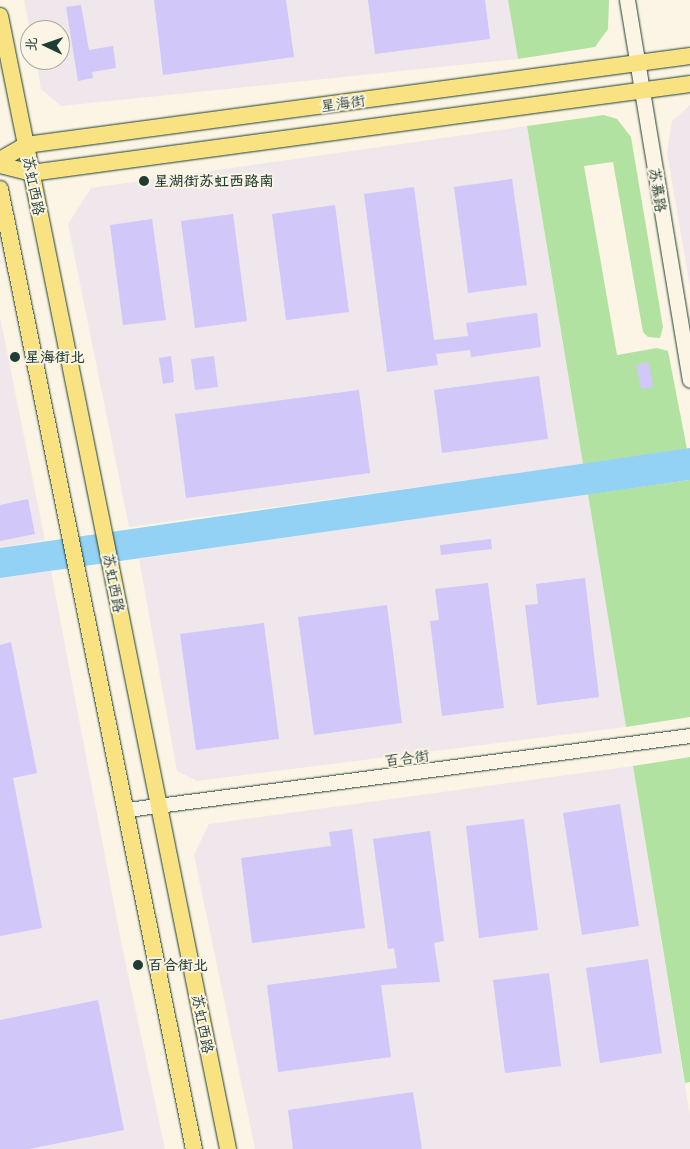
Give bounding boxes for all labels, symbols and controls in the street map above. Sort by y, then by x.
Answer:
north arrow [20,20,70,70]
text: 北 [21,37,40,52]
street label: 星海街 [319,91,367,115]
street label: 苏虹西路 [19,155,49,217]
street label: 苏慕路 [646,166,670,214]
place label: 星湖街苏虹西路南 [154,172,274,190]
marker: 星湖街苏虹西路南 [138,175,150,187]
place label: 星海街北 [25,348,85,366]
marker: 星海街北 [9,351,21,363]
street label: 苏虹西路 [99,552,129,614]
street label: 百合街 [383,746,431,770]
place label: 百合街北 [148,956,208,974]
marker: 百合街北 [132,959,144,971]
street label: 苏虹西路 [188,993,218,1055]

